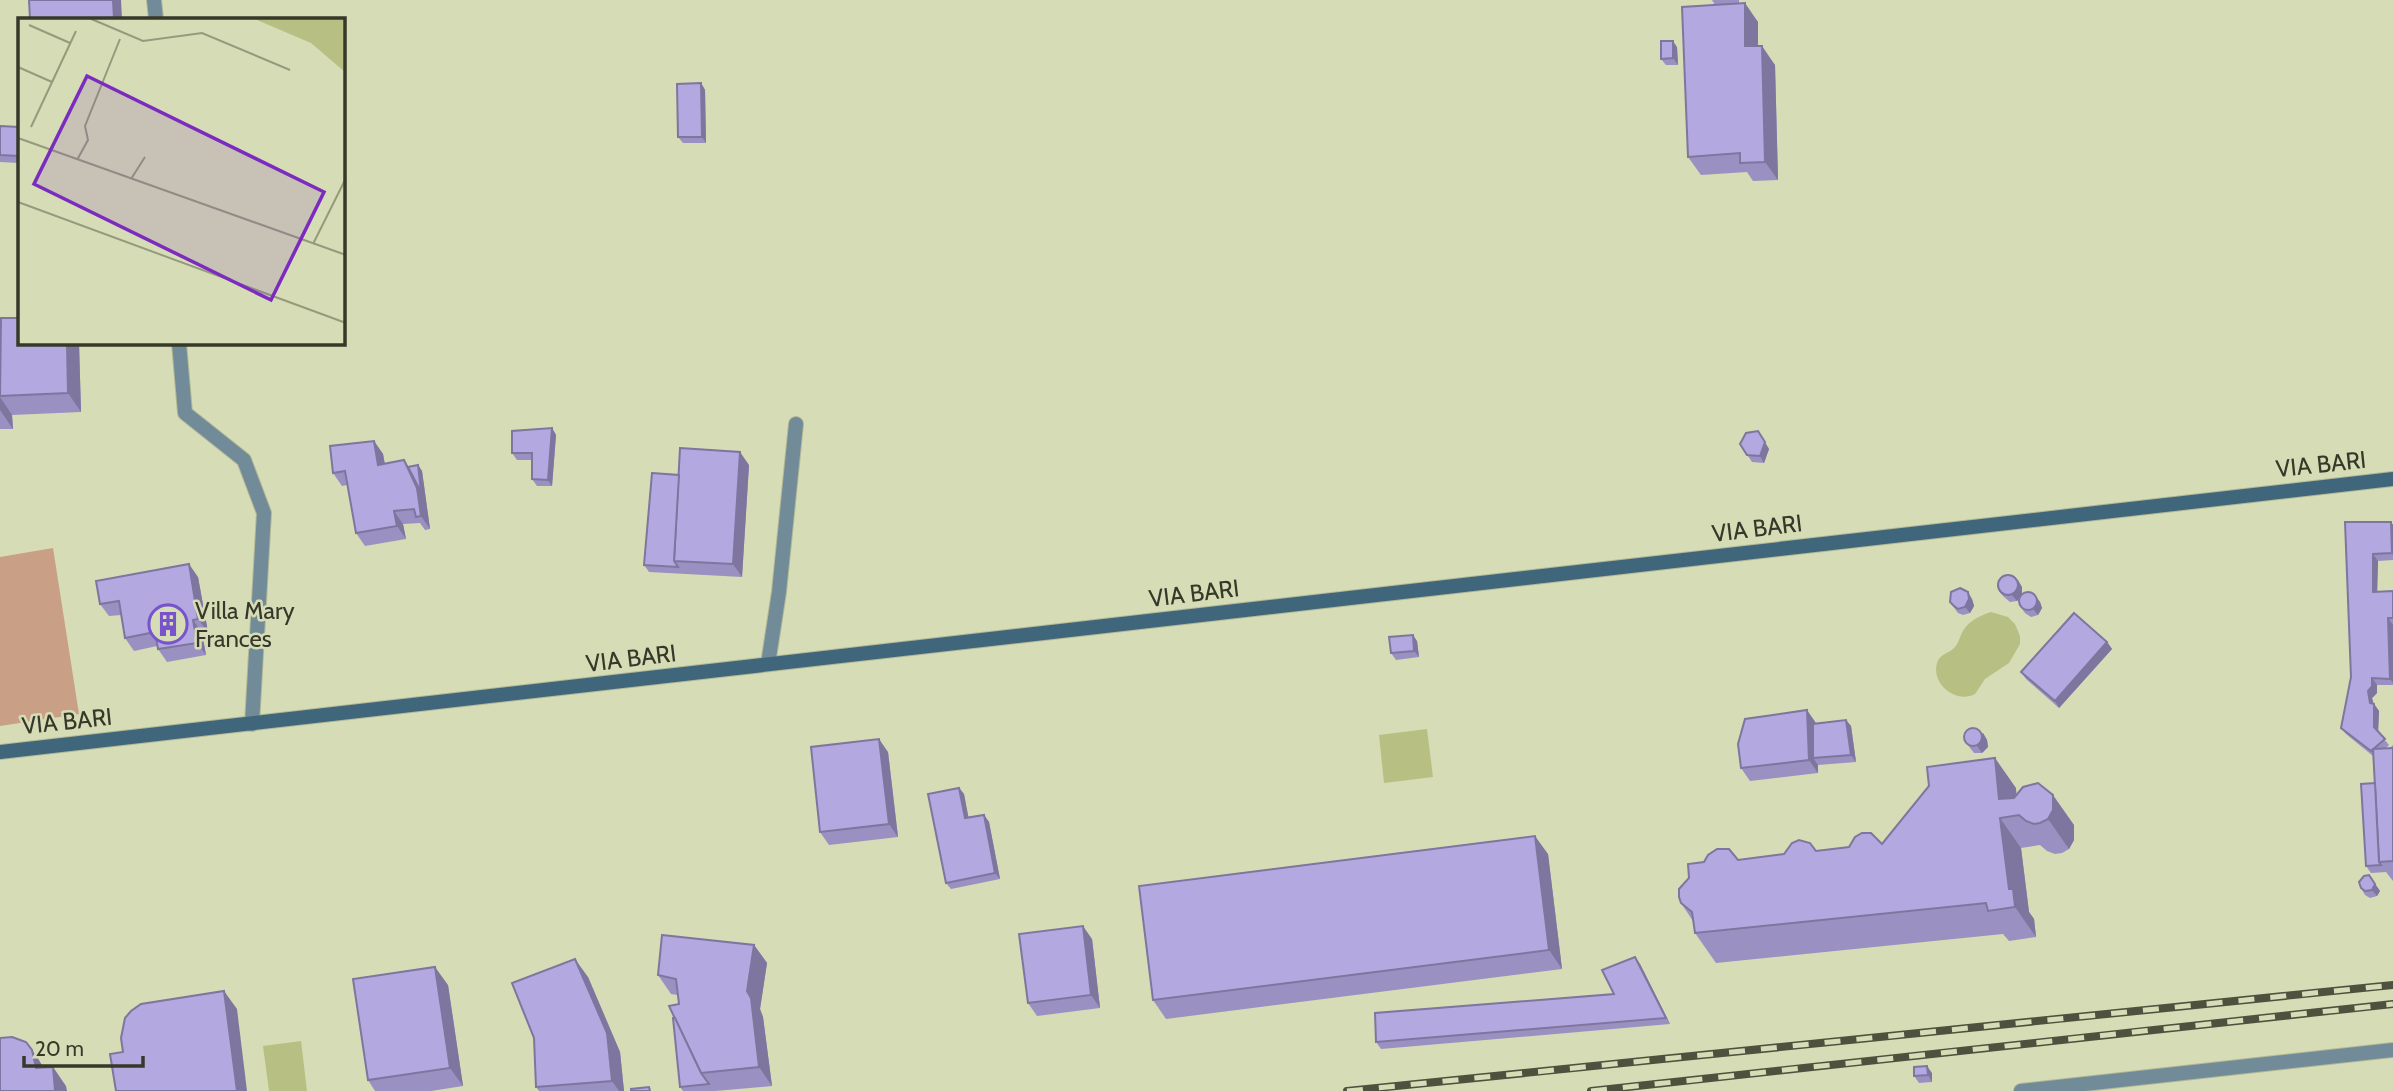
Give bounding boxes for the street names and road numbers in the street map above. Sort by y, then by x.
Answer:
street label: VIA BARI [2274,445,2368,483]
street label: VIA BARI [1710,508,1804,548]
street label: VIA BARI [1147,573,1241,613]
street label: VIA BARI [584,638,678,678]
street label: VIA BARI [20,702,114,740]

